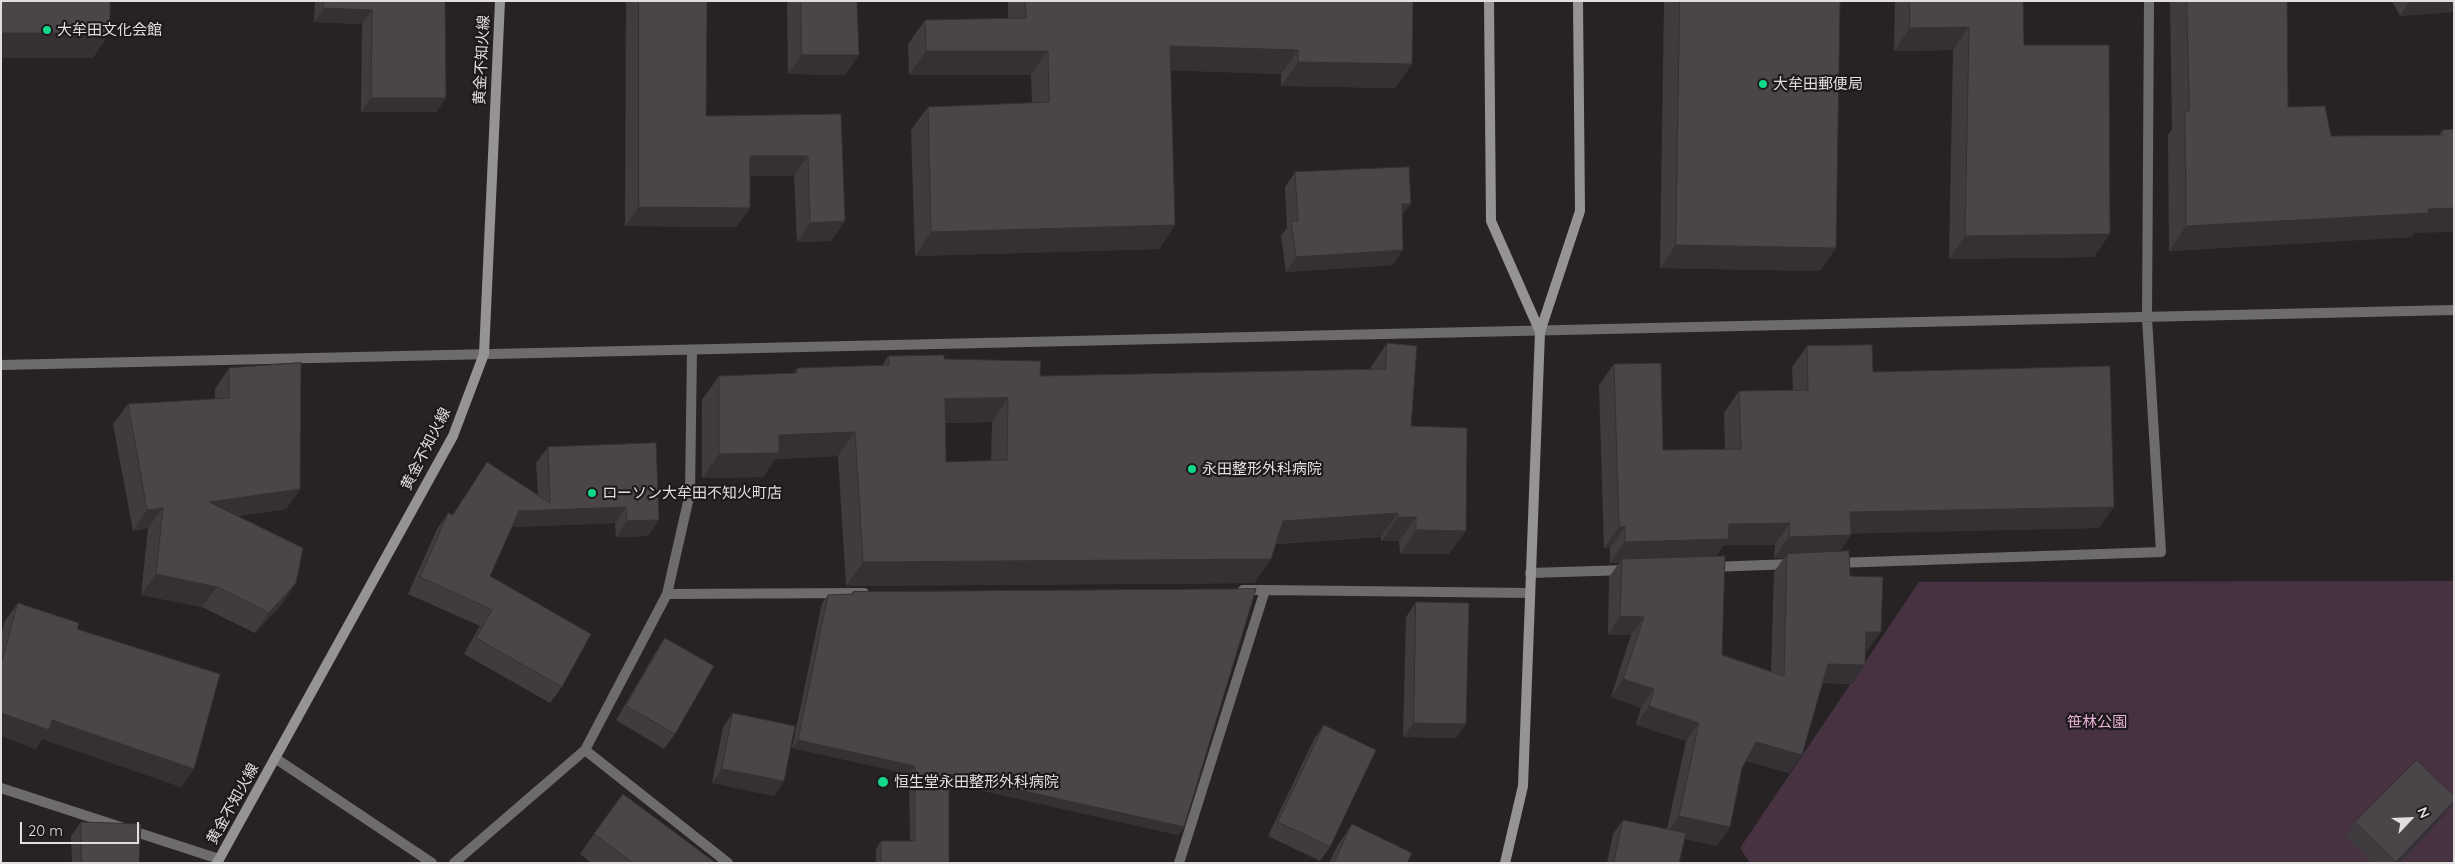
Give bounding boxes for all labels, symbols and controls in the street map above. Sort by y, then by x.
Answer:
street label: 黄金不知火線 [471,15,493,105]
place label: 大牟田文化会館 [57,21,162,39]
marker: 大牟田文化会館 [41,24,53,36]
place label: 大牟田郵便局 [1773,75,1863,93]
marker: 大牟田郵便局 [1757,78,1769,90]
street label: 黄金不知火線 [398,405,454,493]
place label: 永田整形外科病院 [1202,460,1322,478]
marker: 永田整形外科病院 [1186,463,1198,475]
place label: ローソン大牟田不知火町店 [602,484,782,502]
marker: ローソン大牟田不知火町店 [586,487,598,499]
park label: 笹林公園 [2067,713,2127,731]
street label: 黄金不知火線 [203,760,263,848]
place label: 恒生堂永田整形外科病院 [894,773,1059,791]
marker: 恒生堂永田整形外科病院 [876,775,890,789]
north arrow [2385,794,2435,844]
text: N [2413,804,2434,821]
scale bar [22,812,141,844]
text: 20 m [28,821,63,840]

